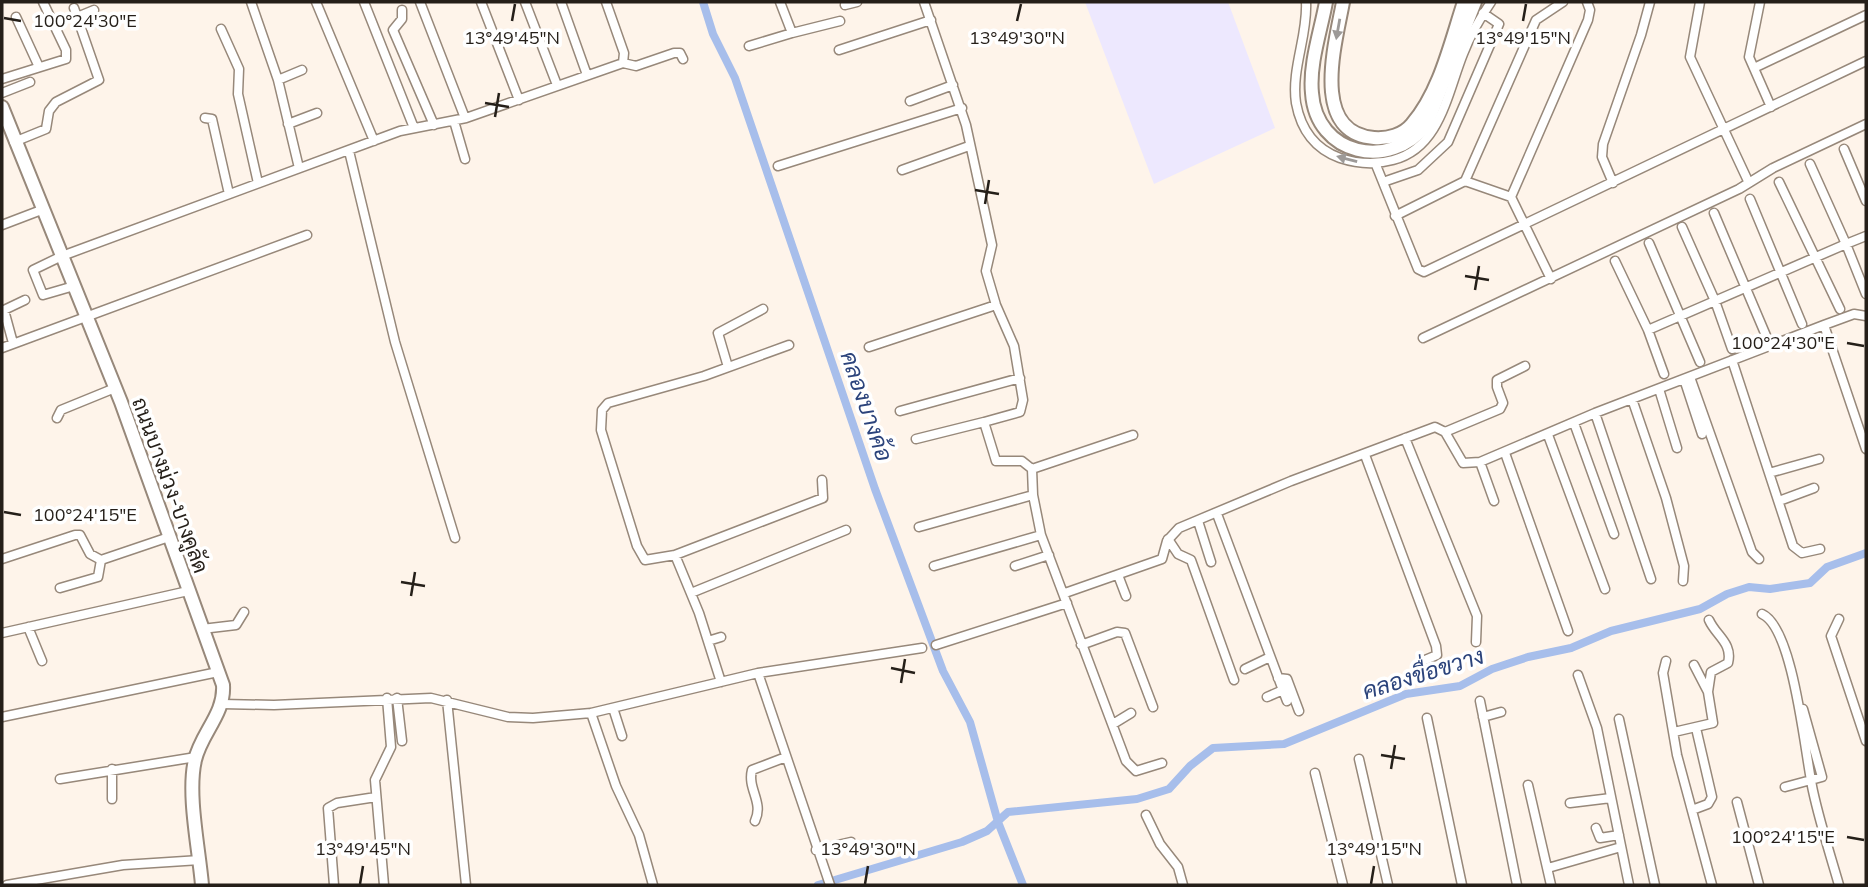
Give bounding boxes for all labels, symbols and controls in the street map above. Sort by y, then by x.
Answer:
text: 100°24'30"E [33,9,137,32]
one-way arrow [1333,18,1344,40]
text: 13°49'45"N [464,26,560,49]
text: 13°49'30"N [969,26,1065,49]
text: 13°49'15"N [1475,26,1571,49]
one-way arrow [1336,153,1358,164]
text: 100°24'30"E [1731,331,1835,354]
water label: คลองบางค้อ [835,347,899,465]
street label: ถนนบางม่วง-บางคูลัด [124,394,215,577]
text: 100°24'15"E [33,503,137,526]
water label: คลองขื่อขวาง [1357,635,1487,705]
text: 100°24'15"E [1731,825,1835,848]
text: 13°49'45"N [315,837,411,860]
text: 13°49'30"N [820,837,916,860]
text: 13°49'15"N [1326,837,1422,860]

